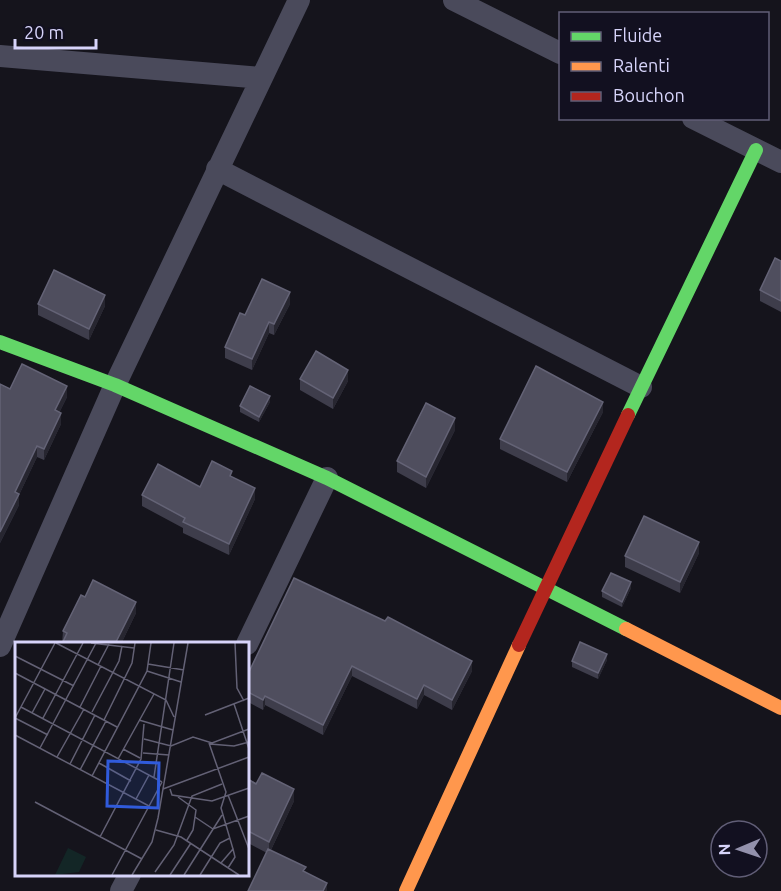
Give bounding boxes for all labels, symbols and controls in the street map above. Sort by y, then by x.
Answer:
scale bar [15,12,96,50]
legend [559,12,769,120]
text: 20 m [24,22,64,42]
text: Fluide [613,25,662,45]
text: Ralenti [613,55,670,75]
text: Bouchon [613,85,685,105]
inset map [15,642,249,876]
north arrow [709,819,769,879]
text: N [715,843,733,856]

